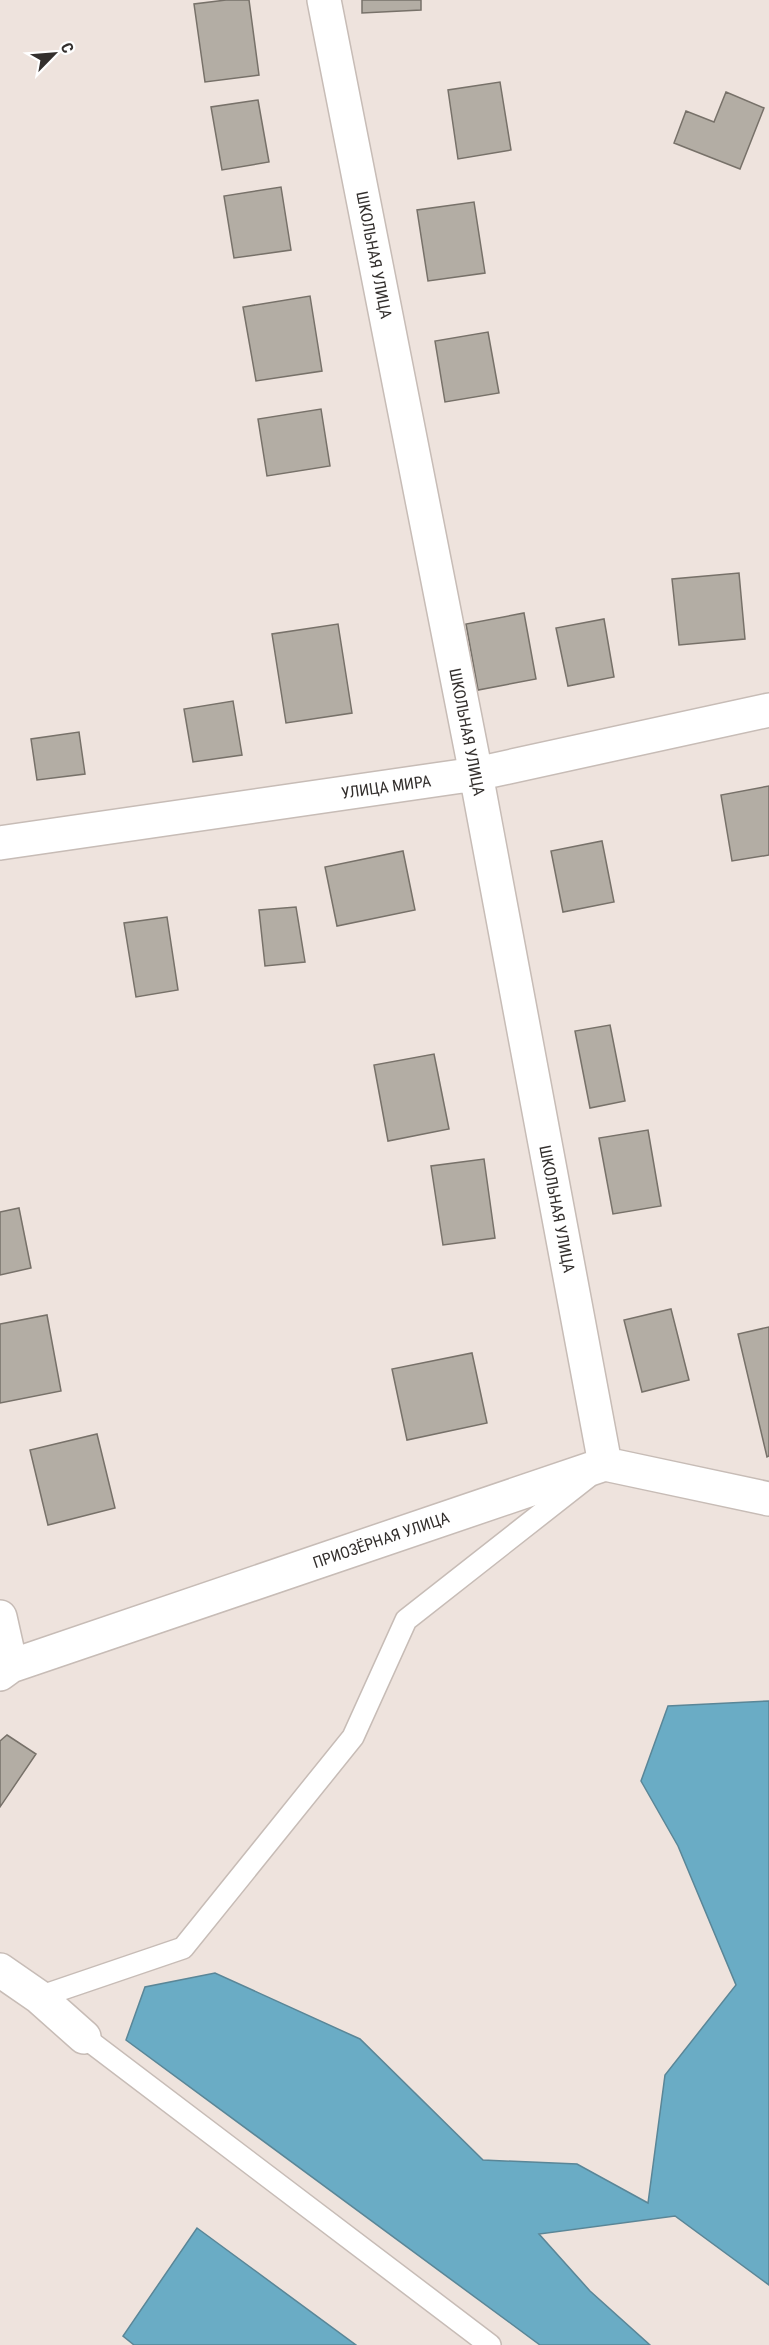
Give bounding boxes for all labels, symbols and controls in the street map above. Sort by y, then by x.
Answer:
north arrow [24,24,84,84]
text: С [57,40,78,56]
street label: ШКОЛЬНАЯ УЛИЦА [352,190,396,320]
street label: ШКОЛЬНАЯ УЛИЦА [445,667,489,797]
street label: УЛИЦА МИРА [340,771,432,803]
street label: ШКОЛЬНАЯ УЛИЦА [535,1144,579,1274]
street label: ПРИОЗЁРНАЯ УЛИЦА [310,1508,452,1572]

